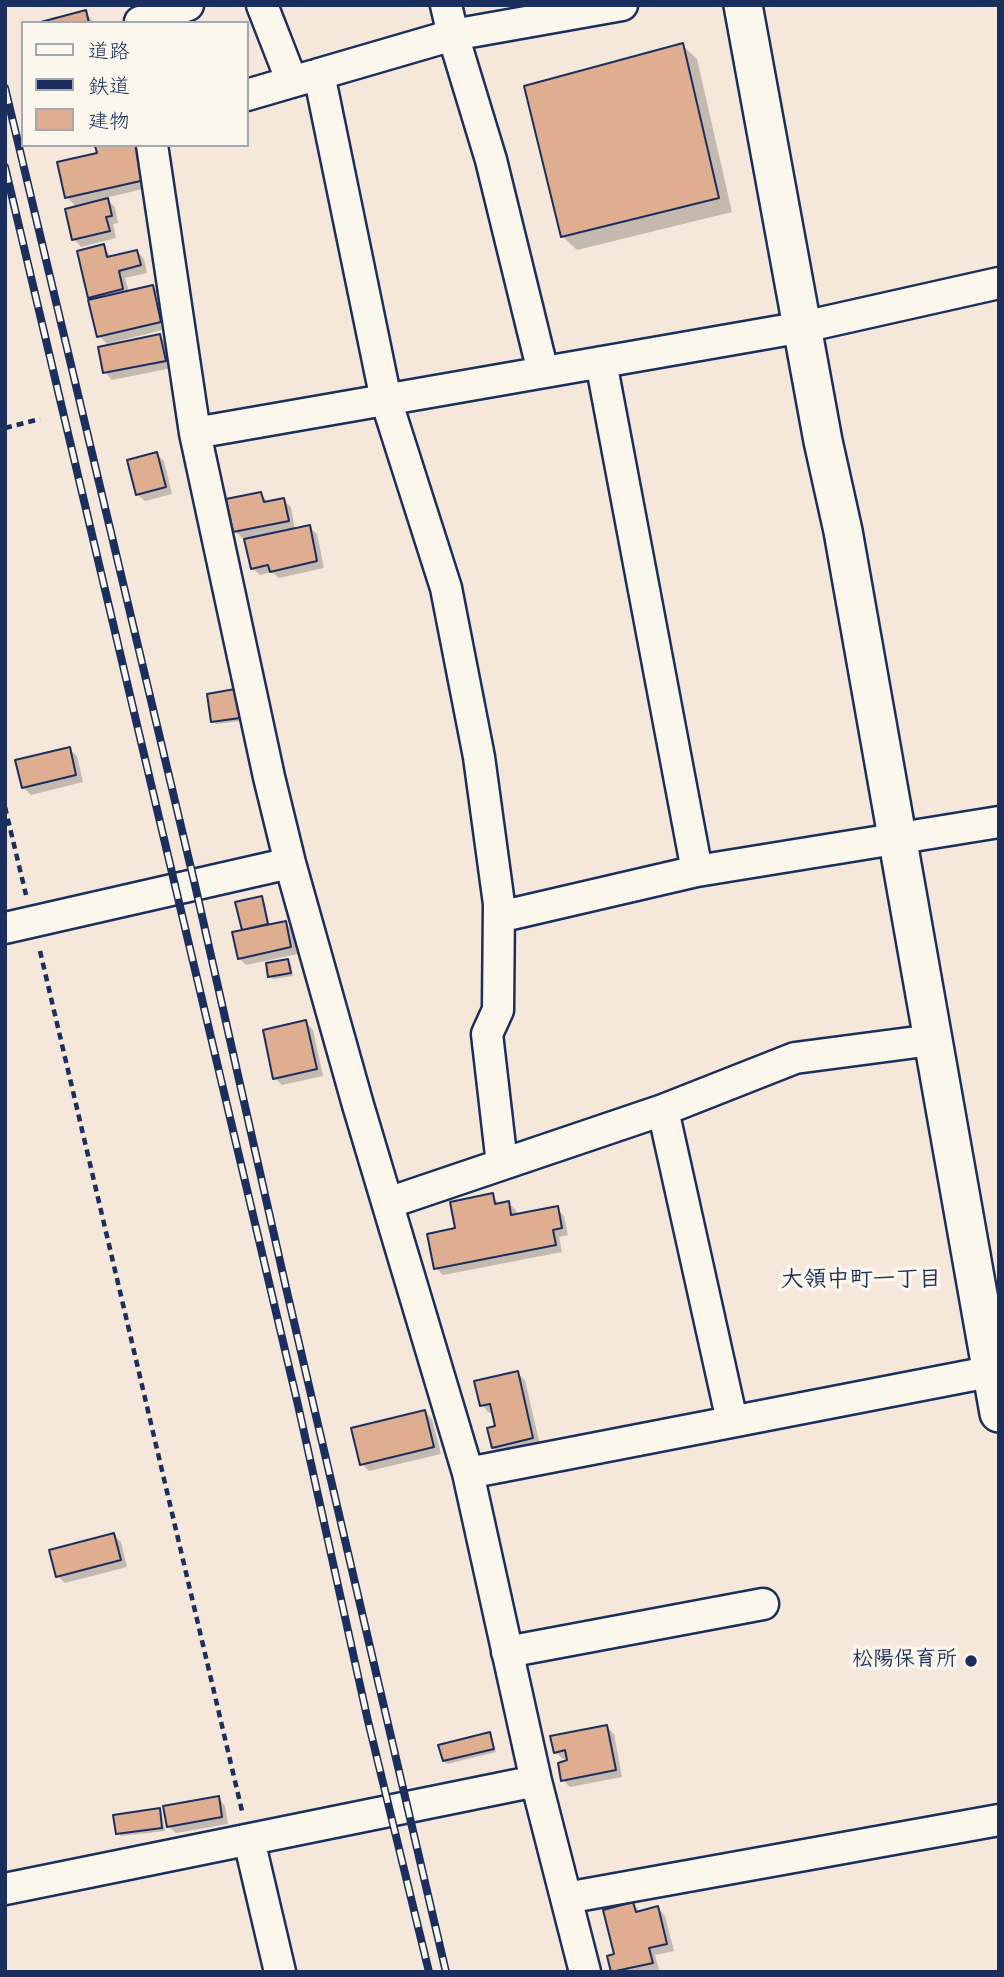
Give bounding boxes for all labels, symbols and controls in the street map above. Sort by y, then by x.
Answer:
legend [21,21,248,147]
text: 道路 [88,38,130,66]
text: 鉄道 [88,73,130,101]
text: 建物 [88,108,130,136]
district label: 大領中町一丁目 [781,1267,941,1295]
place label: 松陽保育所 [852,1648,957,1674]
marker: 松陽保育所 [963,1653,979,1669]

